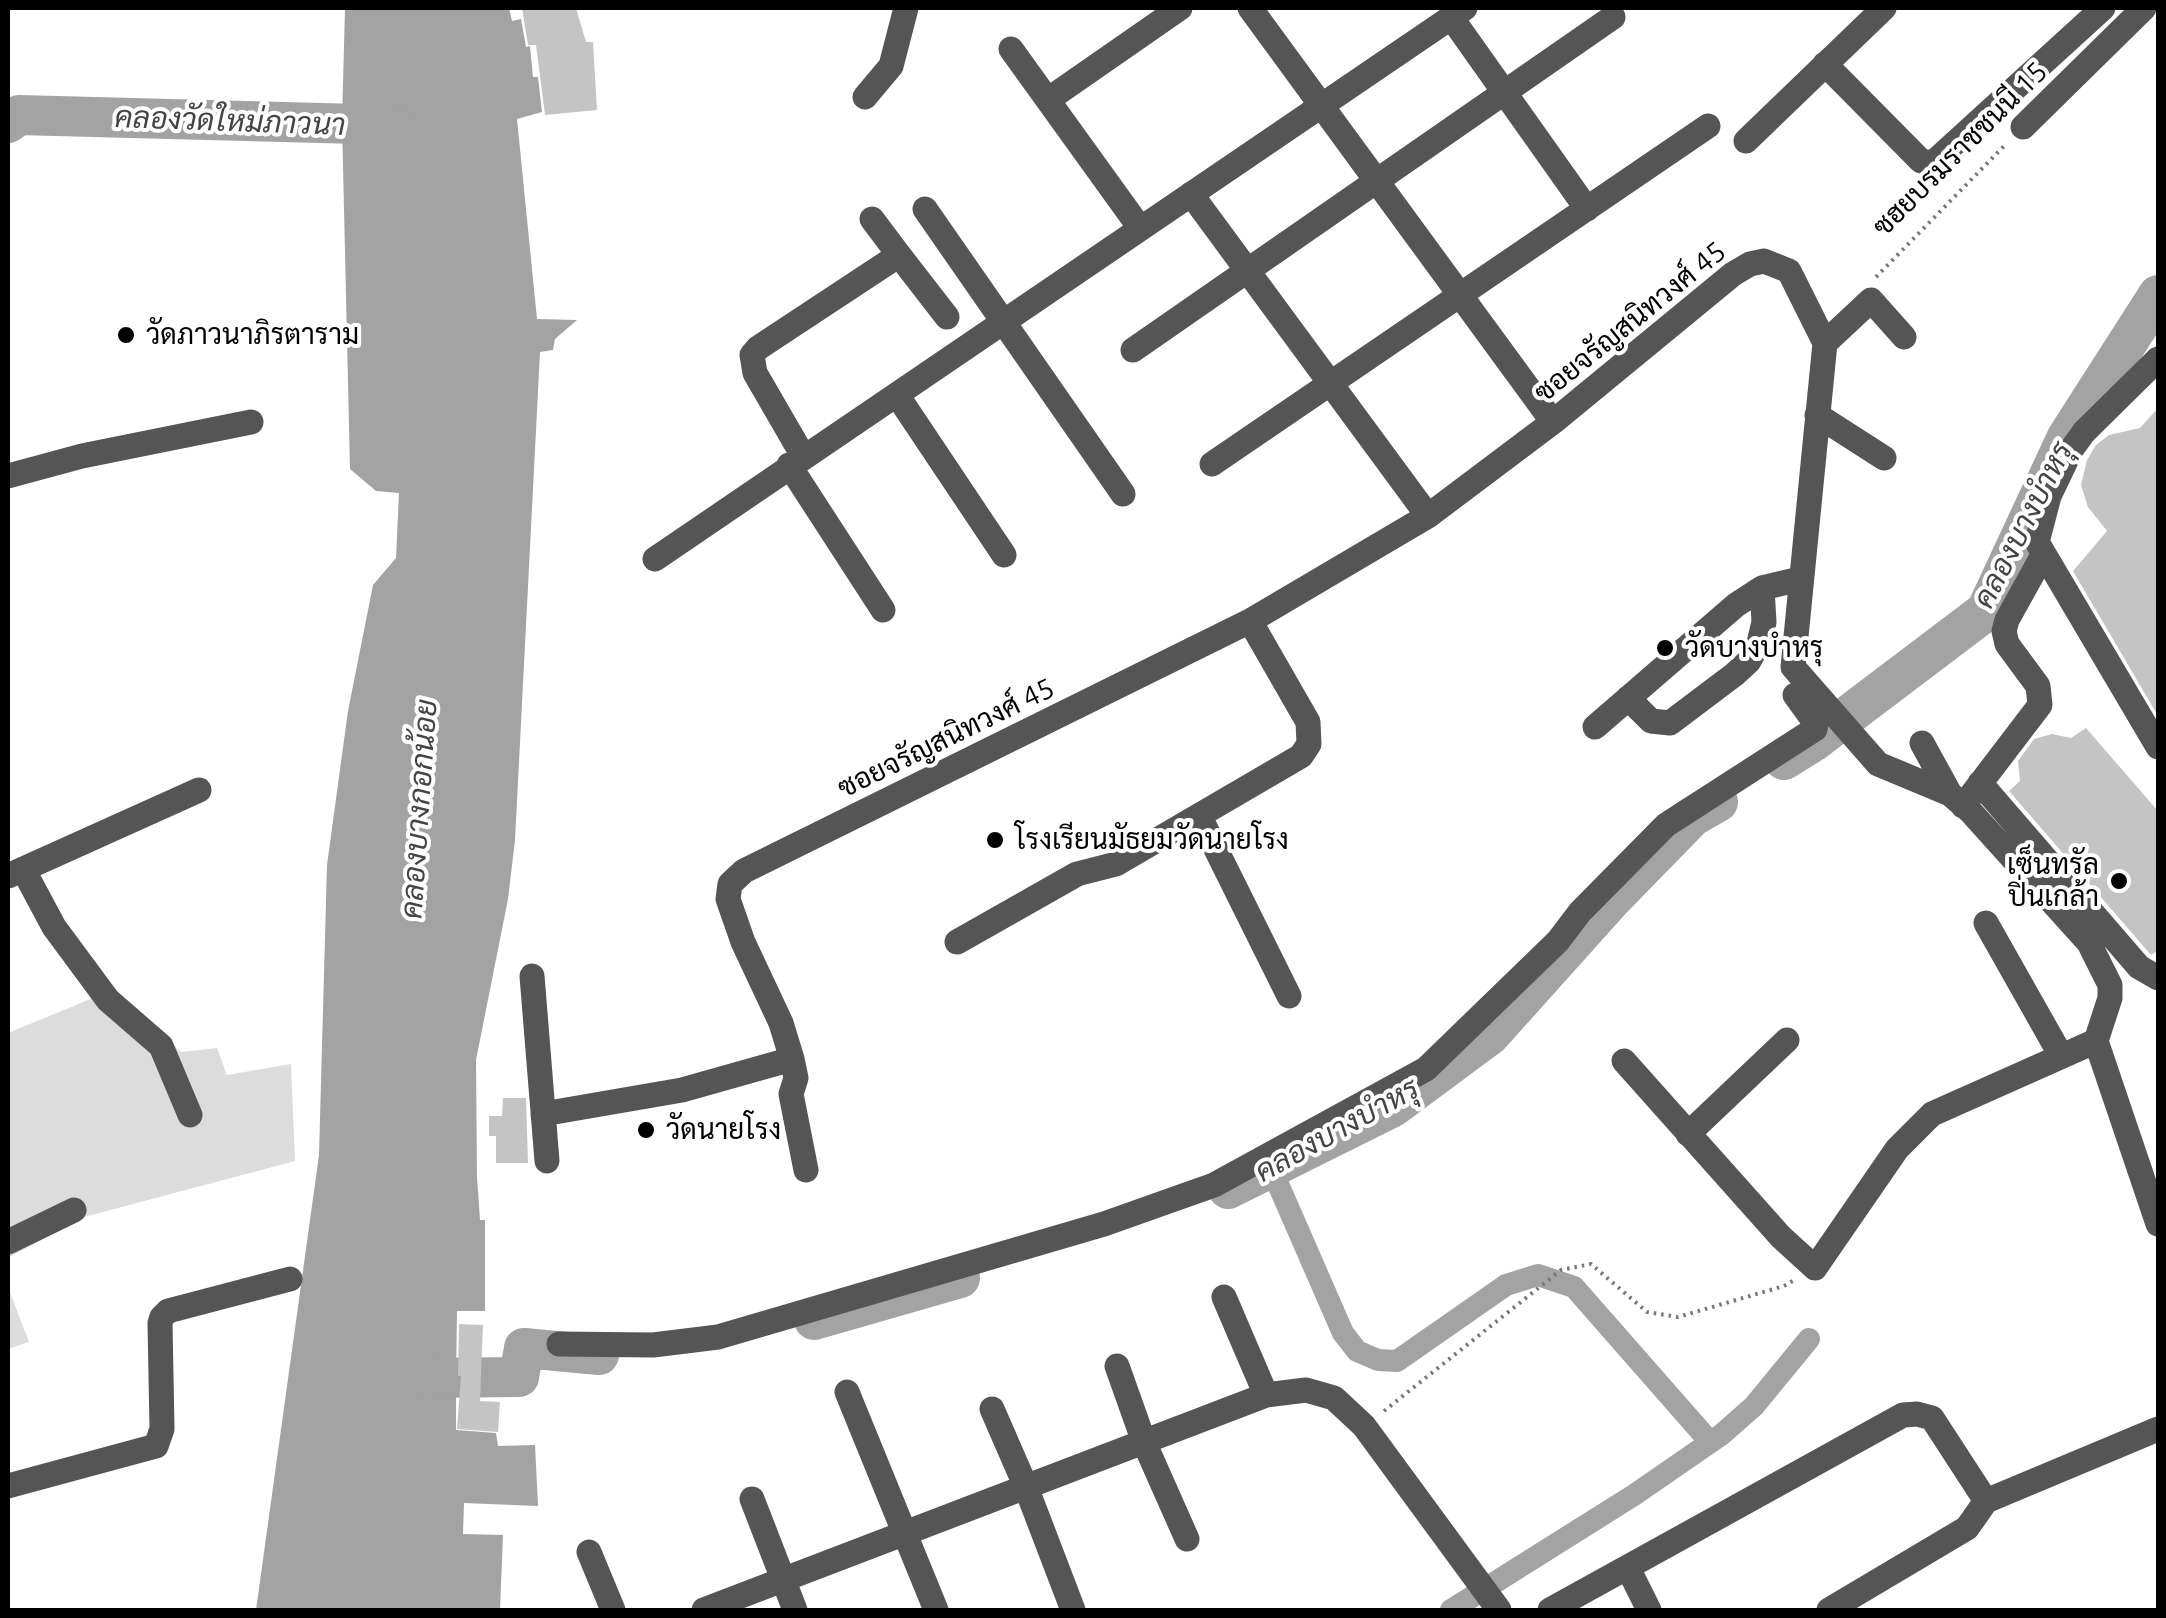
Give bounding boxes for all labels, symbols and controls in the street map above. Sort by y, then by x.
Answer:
street label: ซฮยบรมราชชนนี 15 [1866,55,2054,243]
water label: คลองวัดใหม่ภาวนา [114,99,346,143]
street label: ซอยจรัญสนิทวงศ์ 45 [1528,235,1732,409]
place label: วัดภาวนาภิรตาราม [146,318,359,352]
marker: วัดภาวนาภิรตาราม [115,324,137,346]
water label: คลองบางบำหรุ [1966,436,2080,614]
place label: วัดบางบำหรุ [1685,631,1823,665]
marker: วัดบางบำหรุ [1654,637,1676,659]
street label: ซอยจรัญสนิทวงศ์ 45 [832,671,1060,805]
water label: คลองบางกอกน้อย [393,698,445,920]
place label: โรงเรียนมัธยมวัดนายโรง [1015,823,1289,857]
marker: โรงเรียนมัธยมวัดนายโรง [984,829,1006,851]
place label: เซ็นทรัล ปิ่นเกล้า [2007,848,2099,914]
marker: เซ็นทรัล ปิ่นเกล้า [2108,870,2130,892]
water label: คลองบางบำหรุ [1249,1070,1425,1190]
place label: วัดนายโรง [666,1113,781,1147]
marker: วัดนายโรง [635,1119,657,1141]

